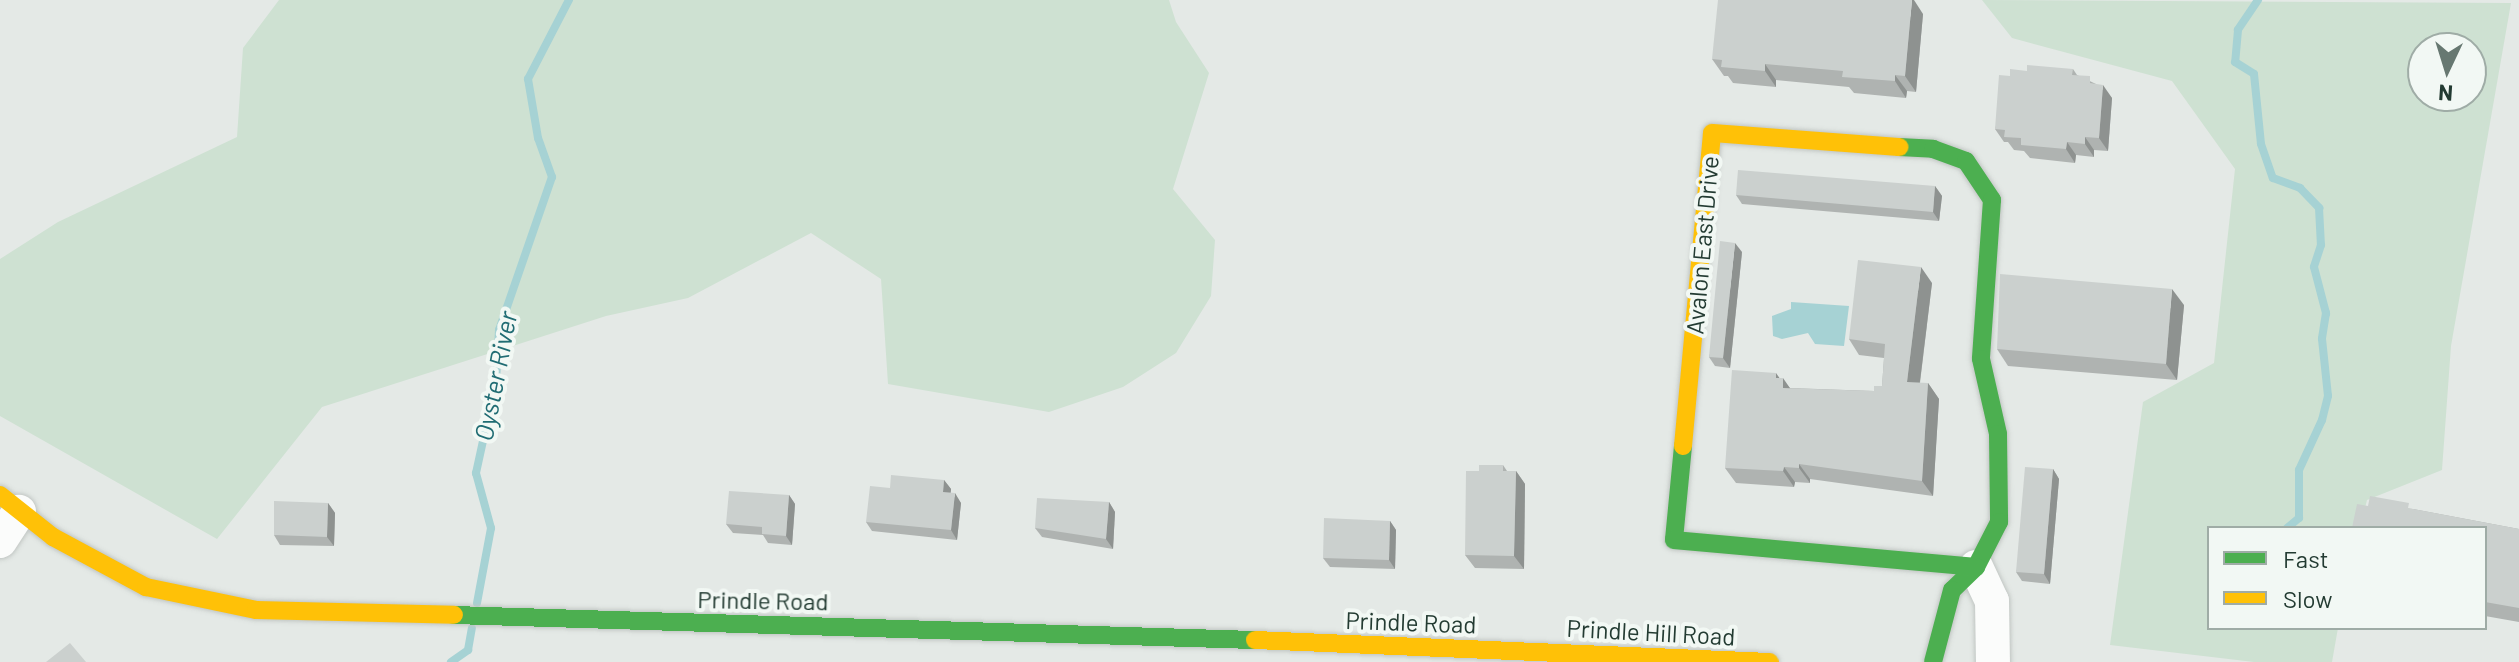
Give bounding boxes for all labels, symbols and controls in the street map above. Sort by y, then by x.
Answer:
north arrow [2407,32,2487,112]
text: N [2437,80,2454,107]
street label: Avalon East Drive [1680,155,1724,335]
water label: Oyster River [467,309,523,443]
legend [2207,526,2487,630]
text: Fast [2283,544,2328,573]
street label: Prindle Road [697,584,829,616]
text: Slow [2283,584,2332,613]
street label: Prindle Road [1345,605,1477,639]
street label: Prindle Hill Road [1566,613,1736,651]

